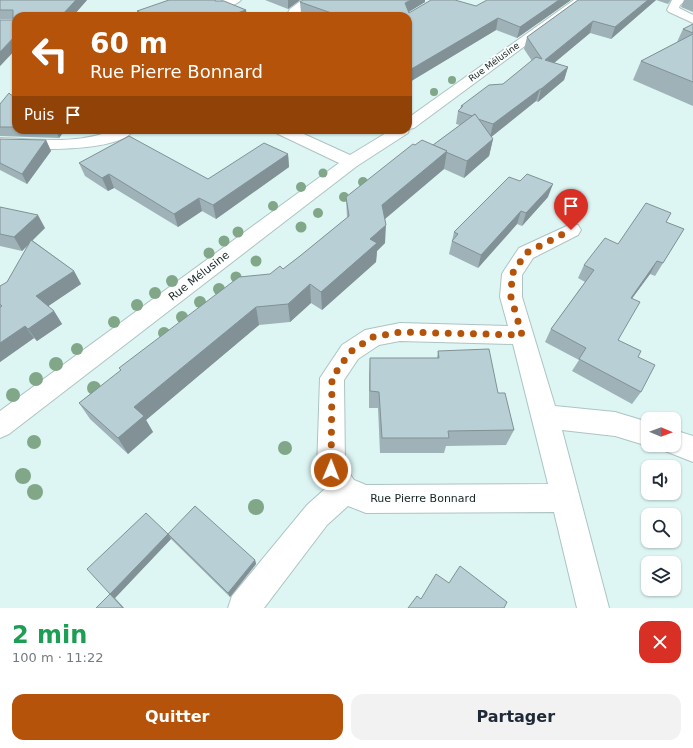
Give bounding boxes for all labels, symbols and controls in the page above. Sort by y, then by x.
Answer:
text: 60 m [90,27,168,60]
icon: left [24,28,76,80]
street label: Rue Mélusine [467,40,522,84]
text: Rue Pierre Bonnard [90,61,263,82]
icon: arrive [62,104,84,126]
text: Puis [24,106,54,124]
pin [554,189,588,230]
icon: arrive [560,195,582,217]
street label: Rue Mélusine [166,248,232,304]
north arrow [641,412,681,452]
map controls [641,412,681,596]
position arrow [310,449,352,491]
button: sound [641,460,681,500]
street label: Rue Pierre Bonnard [370,492,476,505]
button: search [641,508,681,548]
button: layers [641,556,681,596]
text: 2 min [12,621,87,649]
button: close [639,621,681,663]
text: 100 m · 11:22 [12,650,103,665]
button: Quitter [12,694,343,740]
button: Partager [351,694,681,740]

